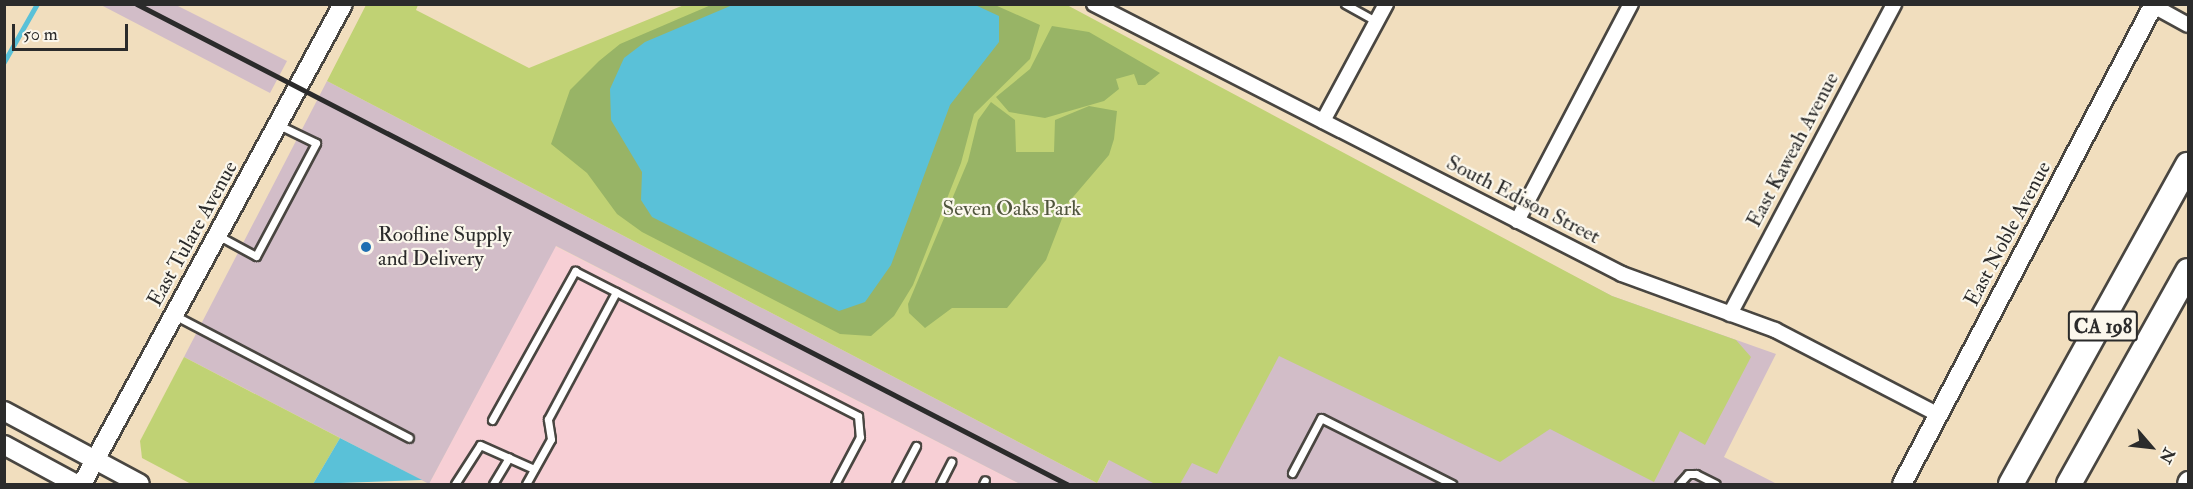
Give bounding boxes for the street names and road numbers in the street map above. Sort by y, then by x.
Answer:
street label: East Kaweah Avenue [1742,68,1844,232]
street label: South Edison Street [1442,150,1604,250]
street label: East Tulare Avenue [143,157,243,311]
street label: East Noble Avenue [1959,157,2057,311]
road number: CA 198 [2067,309,2139,343]

